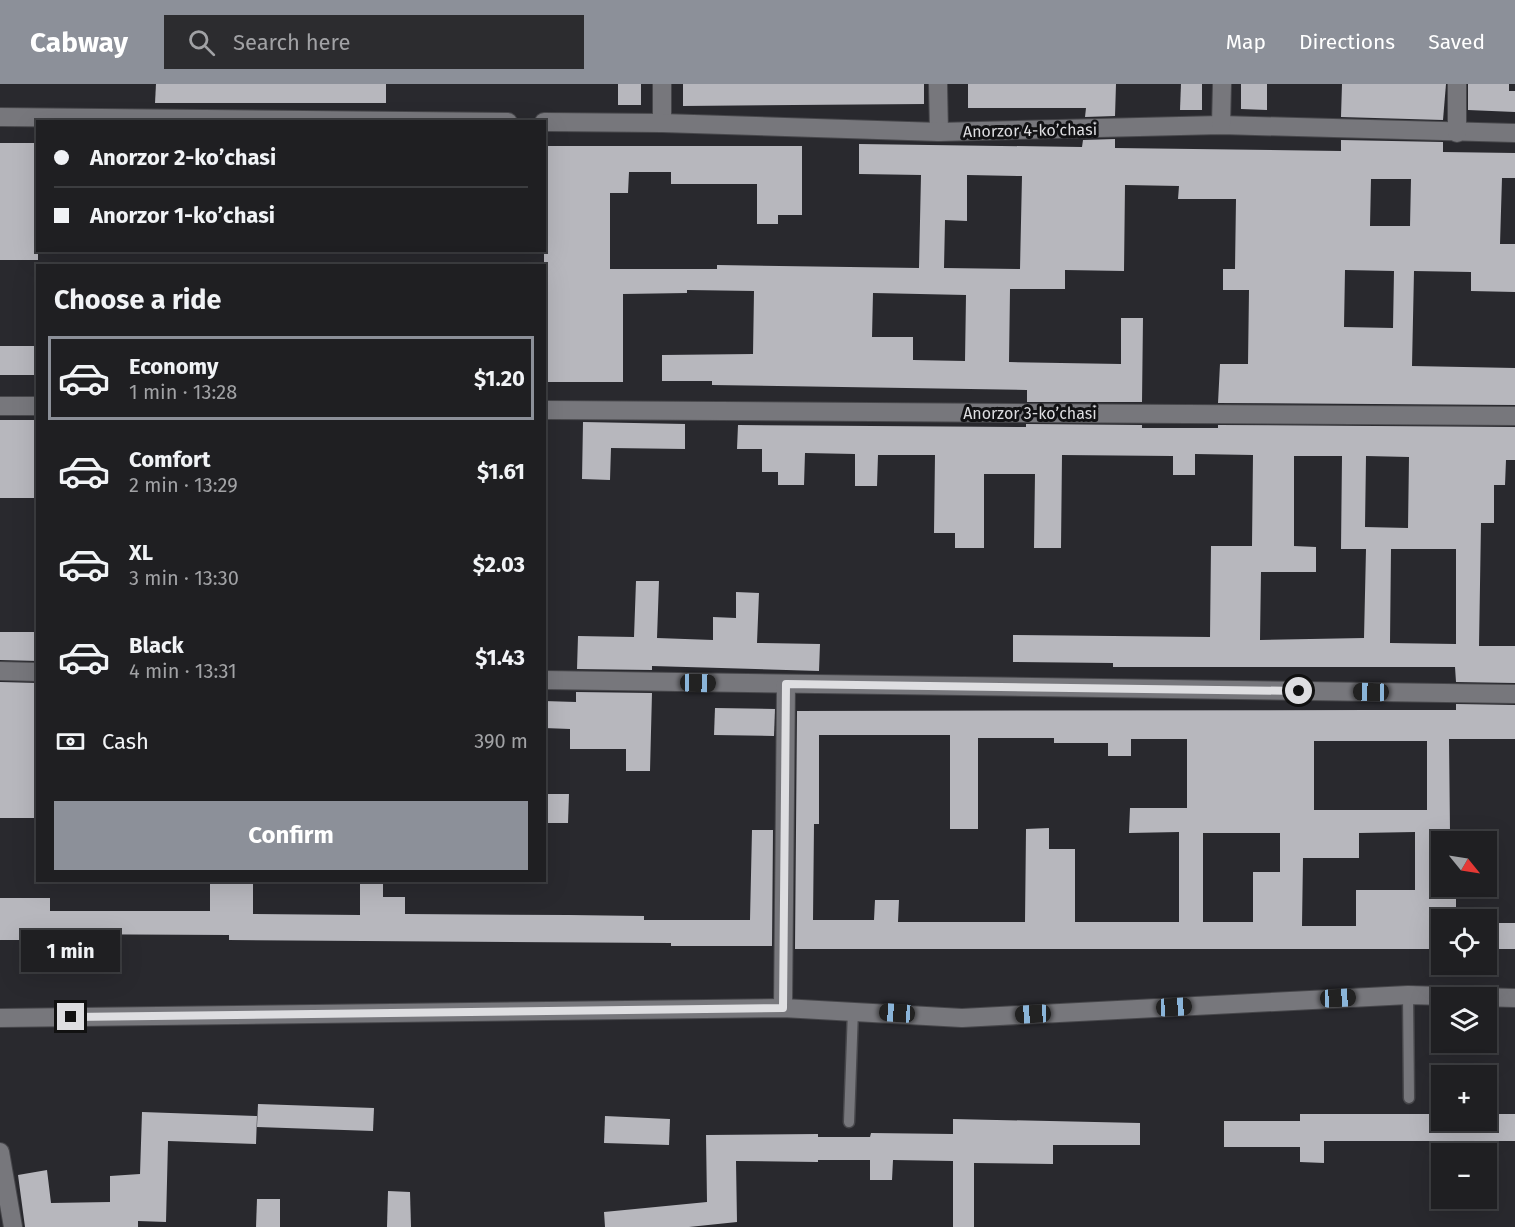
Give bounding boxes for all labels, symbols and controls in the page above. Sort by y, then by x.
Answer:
search box [164,15,584,69]
text: Cabway [30,26,128,59]
icon: search [185,26,218,59]
text: Search here [233,29,350,56]
text: Map [1226,29,1266,55]
text: Directions [1299,29,1395,55]
text: Saved [1428,29,1485,55]
street label: Аnorzor 4-koʼchasi [963,120,1097,141]
text: Аnorzor 2-koʼchasi [90,144,276,171]
text: Аnorzor 1-koʼchasi [90,202,275,229]
text: Choose a ride [54,284,221,316]
icon: car [57,351,111,405]
text: Economy [129,353,218,380]
text: $1.20 [474,365,525,392]
text: 1 min · 13:28 [129,380,237,404]
street label: Аnorzor 3-koʼchasi [963,404,1097,423]
icon: car [57,444,111,498]
text: Comfort [129,446,210,473]
text: $1.61 [477,458,525,485]
text: 2 min · 13:29 [129,473,238,497]
icon: car [57,537,111,591]
text: XL [129,539,153,566]
text: $2.03 [473,551,525,578]
text: 3 min · 13:30 [129,566,239,590]
icon: car [57,630,111,684]
text: Black [129,632,184,659]
text: $1.43 [475,644,525,671]
text: 4 min · 13:31 [129,659,237,683]
car [680,674,716,692]
route start [1285,677,1312,704]
car [1353,683,1389,701]
icon: cash [54,725,87,758]
text: Cash [102,728,149,755]
text: 390 m [474,729,528,753]
button: Confirm [54,801,528,870]
north arrow [1431,831,1497,897]
map controls [1431,831,1497,1209]
button: locate [1431,909,1497,975]
callout: 1 min [22,930,121,972]
text: 1 min [46,939,95,963]
button: layers [1431,987,1497,1053]
car [1320,988,1356,1008]
car [1156,997,1192,1017]
route end [57,1003,84,1030]
car [878,1003,916,1023]
car [1015,1004,1051,1024]
button: + [1431,1065,1497,1131]
button: − [1431,1143,1497,1209]

